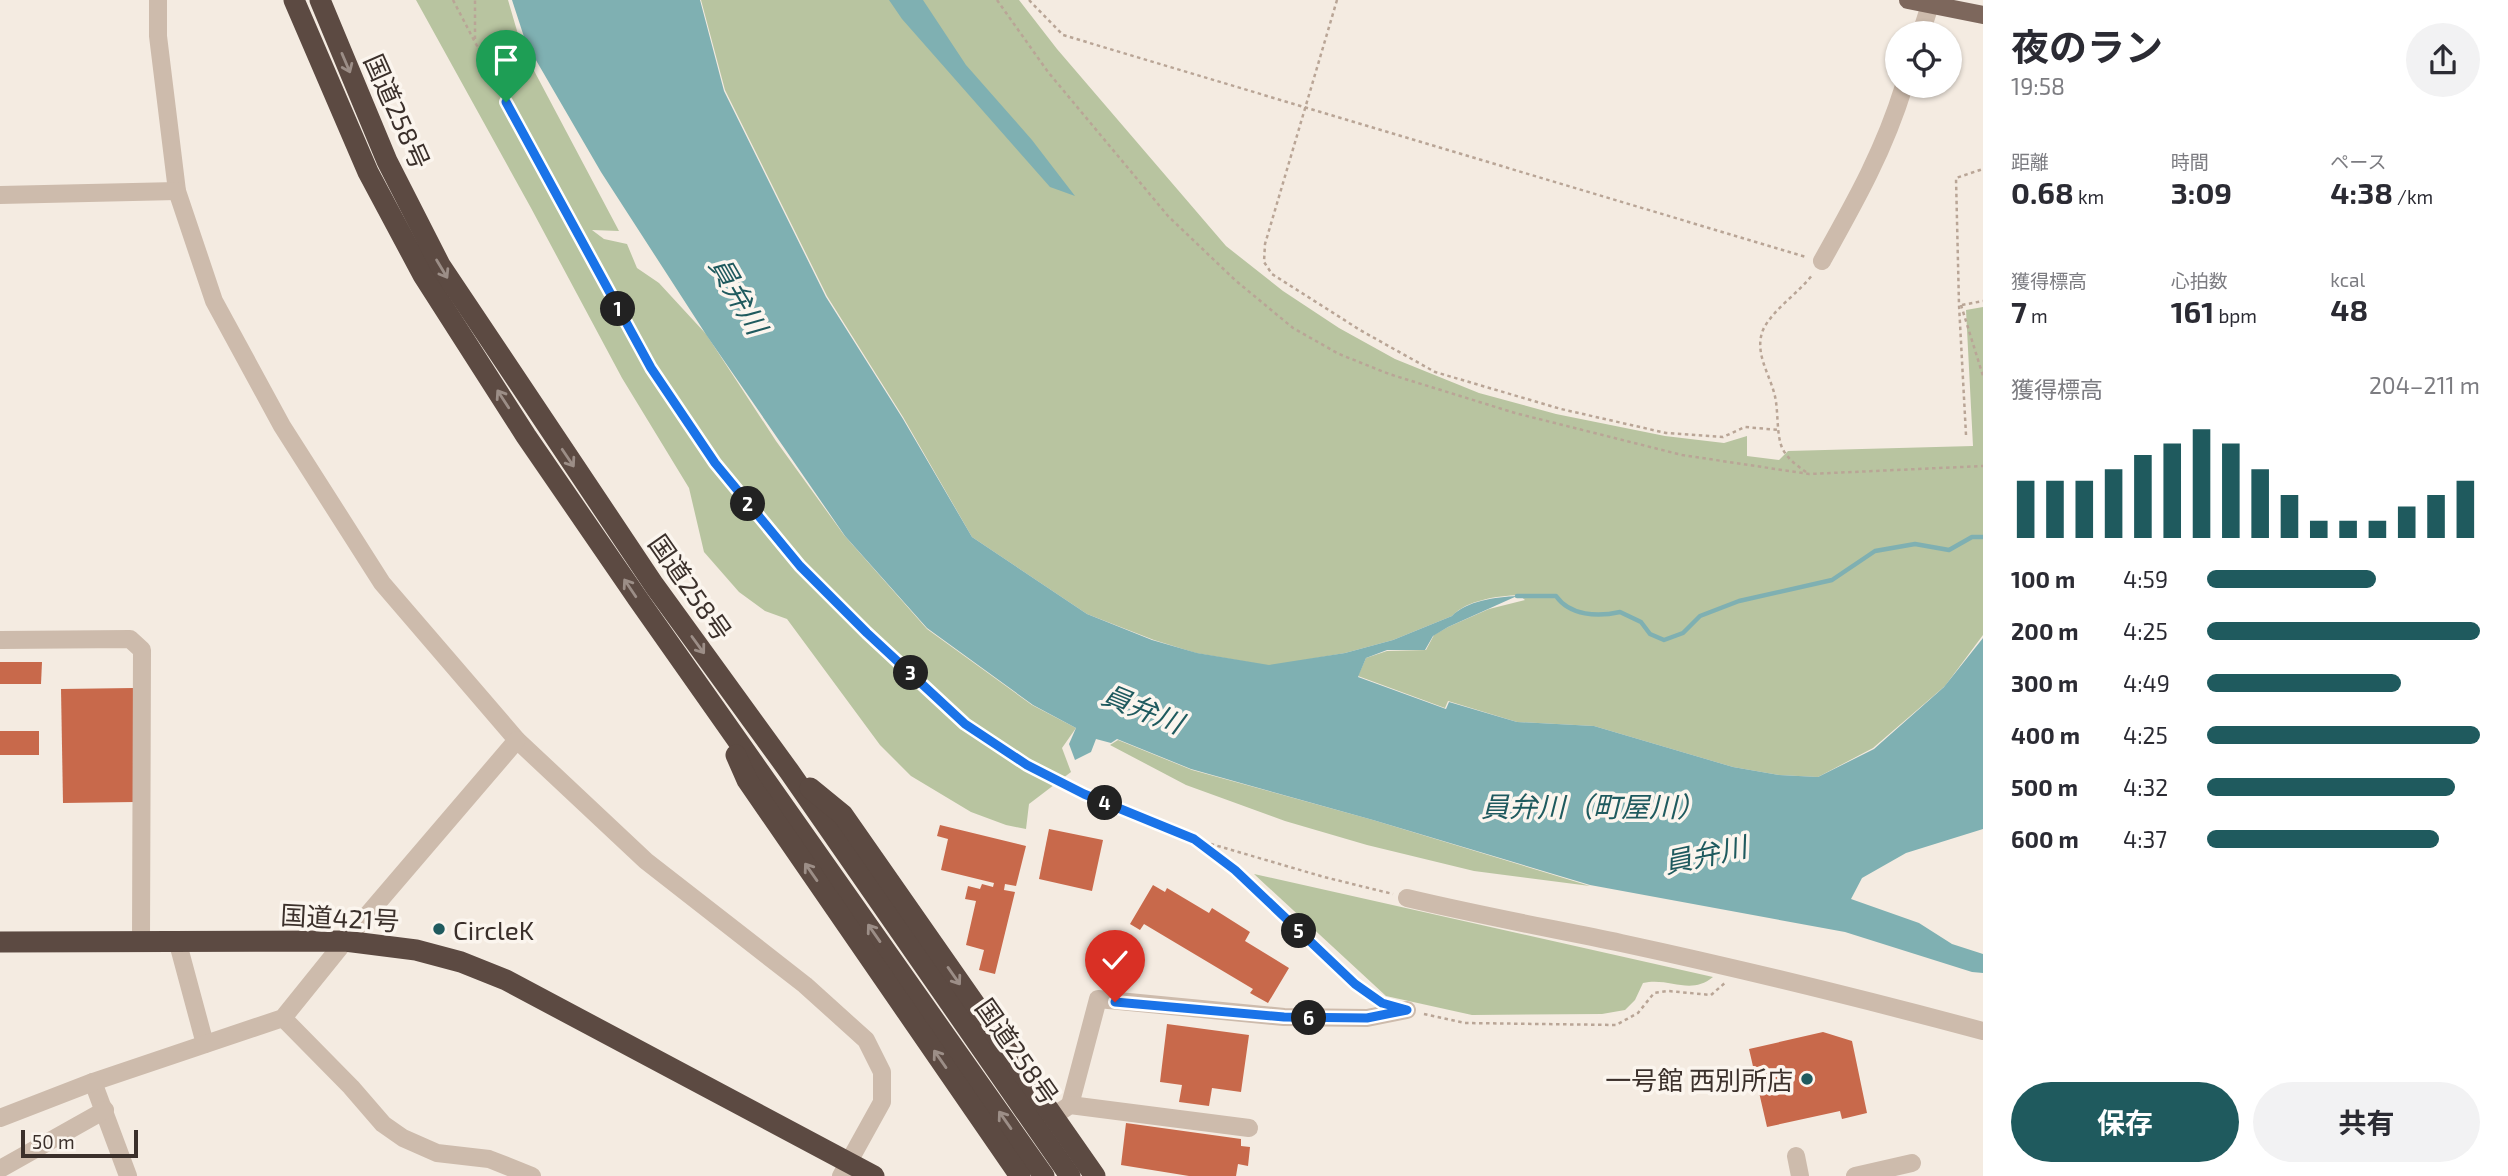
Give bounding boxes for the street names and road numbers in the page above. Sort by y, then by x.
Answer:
street label: 国道258号 [359,49,437,173]
street label: 国道258号 [643,528,739,646]
street label: 国道421号 [280,898,400,936]
street label: 国道258号 [970,992,1066,1110]

